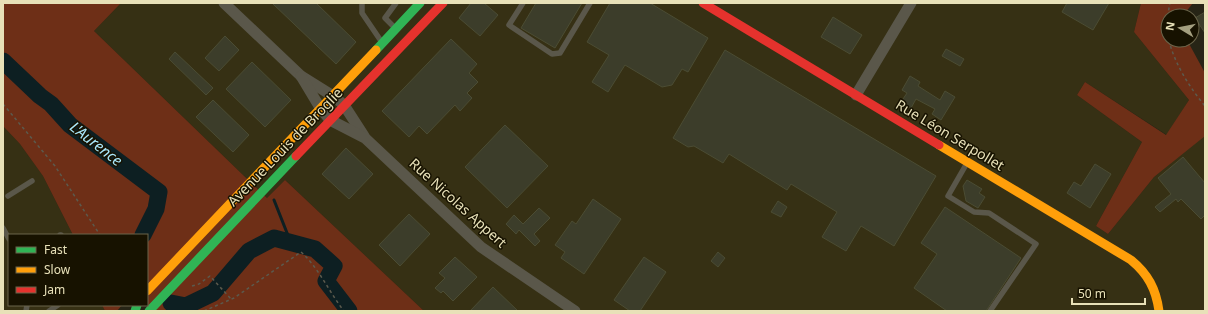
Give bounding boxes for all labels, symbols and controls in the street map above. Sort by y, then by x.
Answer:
north arrow [1160,8,1200,48]
text: N [1161,20,1178,32]
street label: Avenue Louis de Broglie [223,83,346,210]
street label: Rue Léon Serpollet [892,95,1008,175]
water label: L'Aurence [66,116,127,170]
street label: Rue Nicolas Appert [406,154,511,252]
legend [8,234,148,306]
text: Fast [44,241,68,258]
text: Slow [44,261,71,278]
scale bar [1072,280,1145,306]
text: Jam [43,281,65,298]
text: 50 m [1078,285,1106,302]

